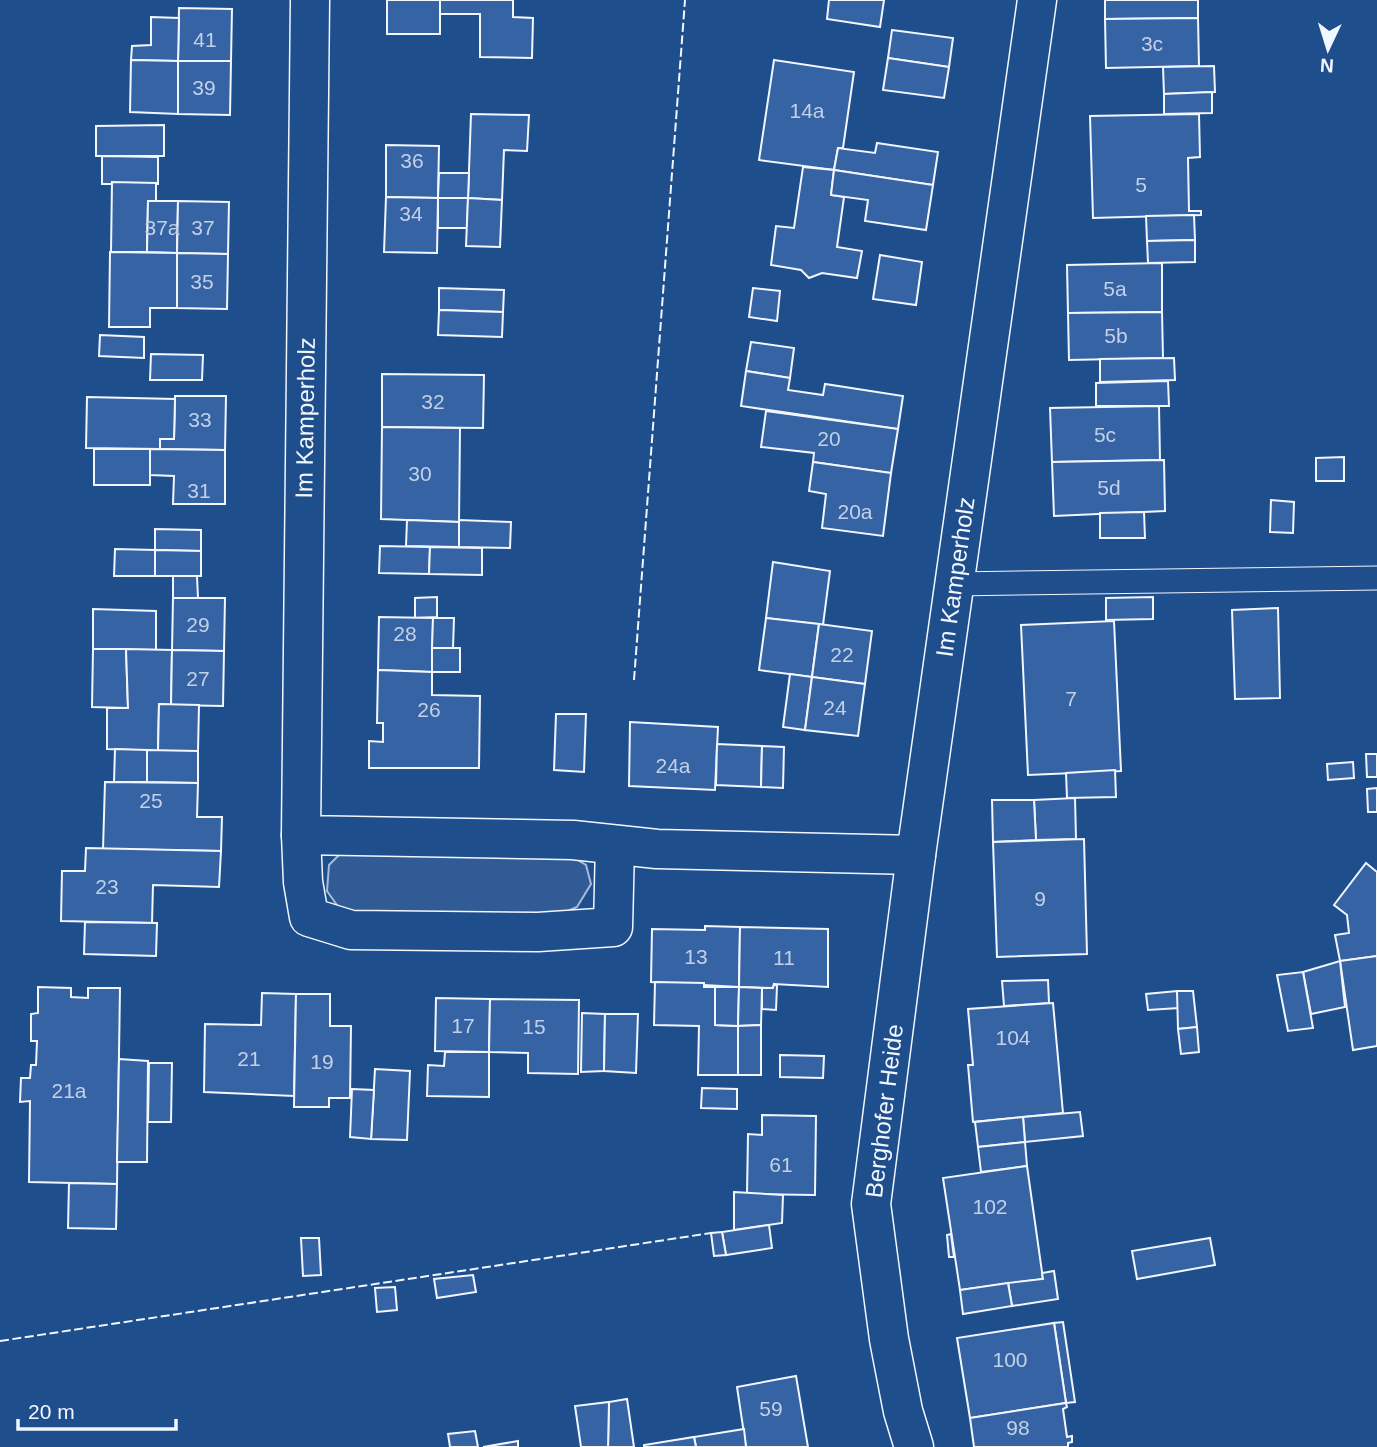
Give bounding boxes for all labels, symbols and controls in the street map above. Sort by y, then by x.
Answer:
north arrow [1293,14,1363,84]
house number: 41 [193,28,217,51]
house number: 3c [1141,32,1163,55]
text: N [1319,55,1334,76]
house number: 39 [192,76,216,99]
house number: 14a [789,99,825,122]
house number: 36 [400,149,424,172]
house number: 5 [1135,173,1147,196]
house number: 34 [399,202,423,225]
house number: 37a [144,216,180,239]
house number: 37 [191,216,215,239]
house number: 35 [190,270,214,293]
house number: 5a [1103,277,1127,300]
house number: 5b [1104,324,1128,347]
street label: Im Kamperholz [290,337,320,499]
house number: 32 [421,390,445,413]
house number: 33 [188,408,212,431]
house number: 5c [1094,423,1116,446]
house number: 20 [817,427,841,450]
house number: 30 [408,462,432,485]
house number: 5d [1097,476,1121,499]
house number: 31 [187,479,211,502]
street label: Im Kamperholz [930,495,980,659]
house number: 20a [837,500,873,523]
house number: 29 [186,613,210,636]
house number: 28 [393,622,417,645]
house number: 22 [830,643,854,666]
house number: 27 [186,667,210,690]
house number: 7 [1065,687,1077,710]
house number: 24 [823,696,847,719]
house number: 26 [417,698,441,721]
house number: 24a [655,754,691,777]
house number: 25 [139,789,163,812]
house number: 23 [95,875,119,898]
house number: 9 [1034,887,1046,910]
house number: 13 [684,945,708,968]
house number: 11 [773,946,795,969]
house number: 17 [451,1014,475,1037]
house number: 15 [522,1015,546,1038]
street label: Berghofer Heide [860,1023,908,1199]
house number: 104 [995,1026,1031,1049]
house number: 21 [237,1047,261,1070]
house number: 19 [310,1050,334,1073]
house number: 21a [51,1079,87,1102]
house number: 61 [769,1153,793,1176]
house number: 102 [972,1195,1008,1218]
house number: 100 [992,1348,1028,1371]
scale bar [18,1388,175,1432]
house number: 59 [759,1397,783,1420]
text: 20 m [28,1400,75,1423]
house number: 98 [1006,1416,1030,1439]

